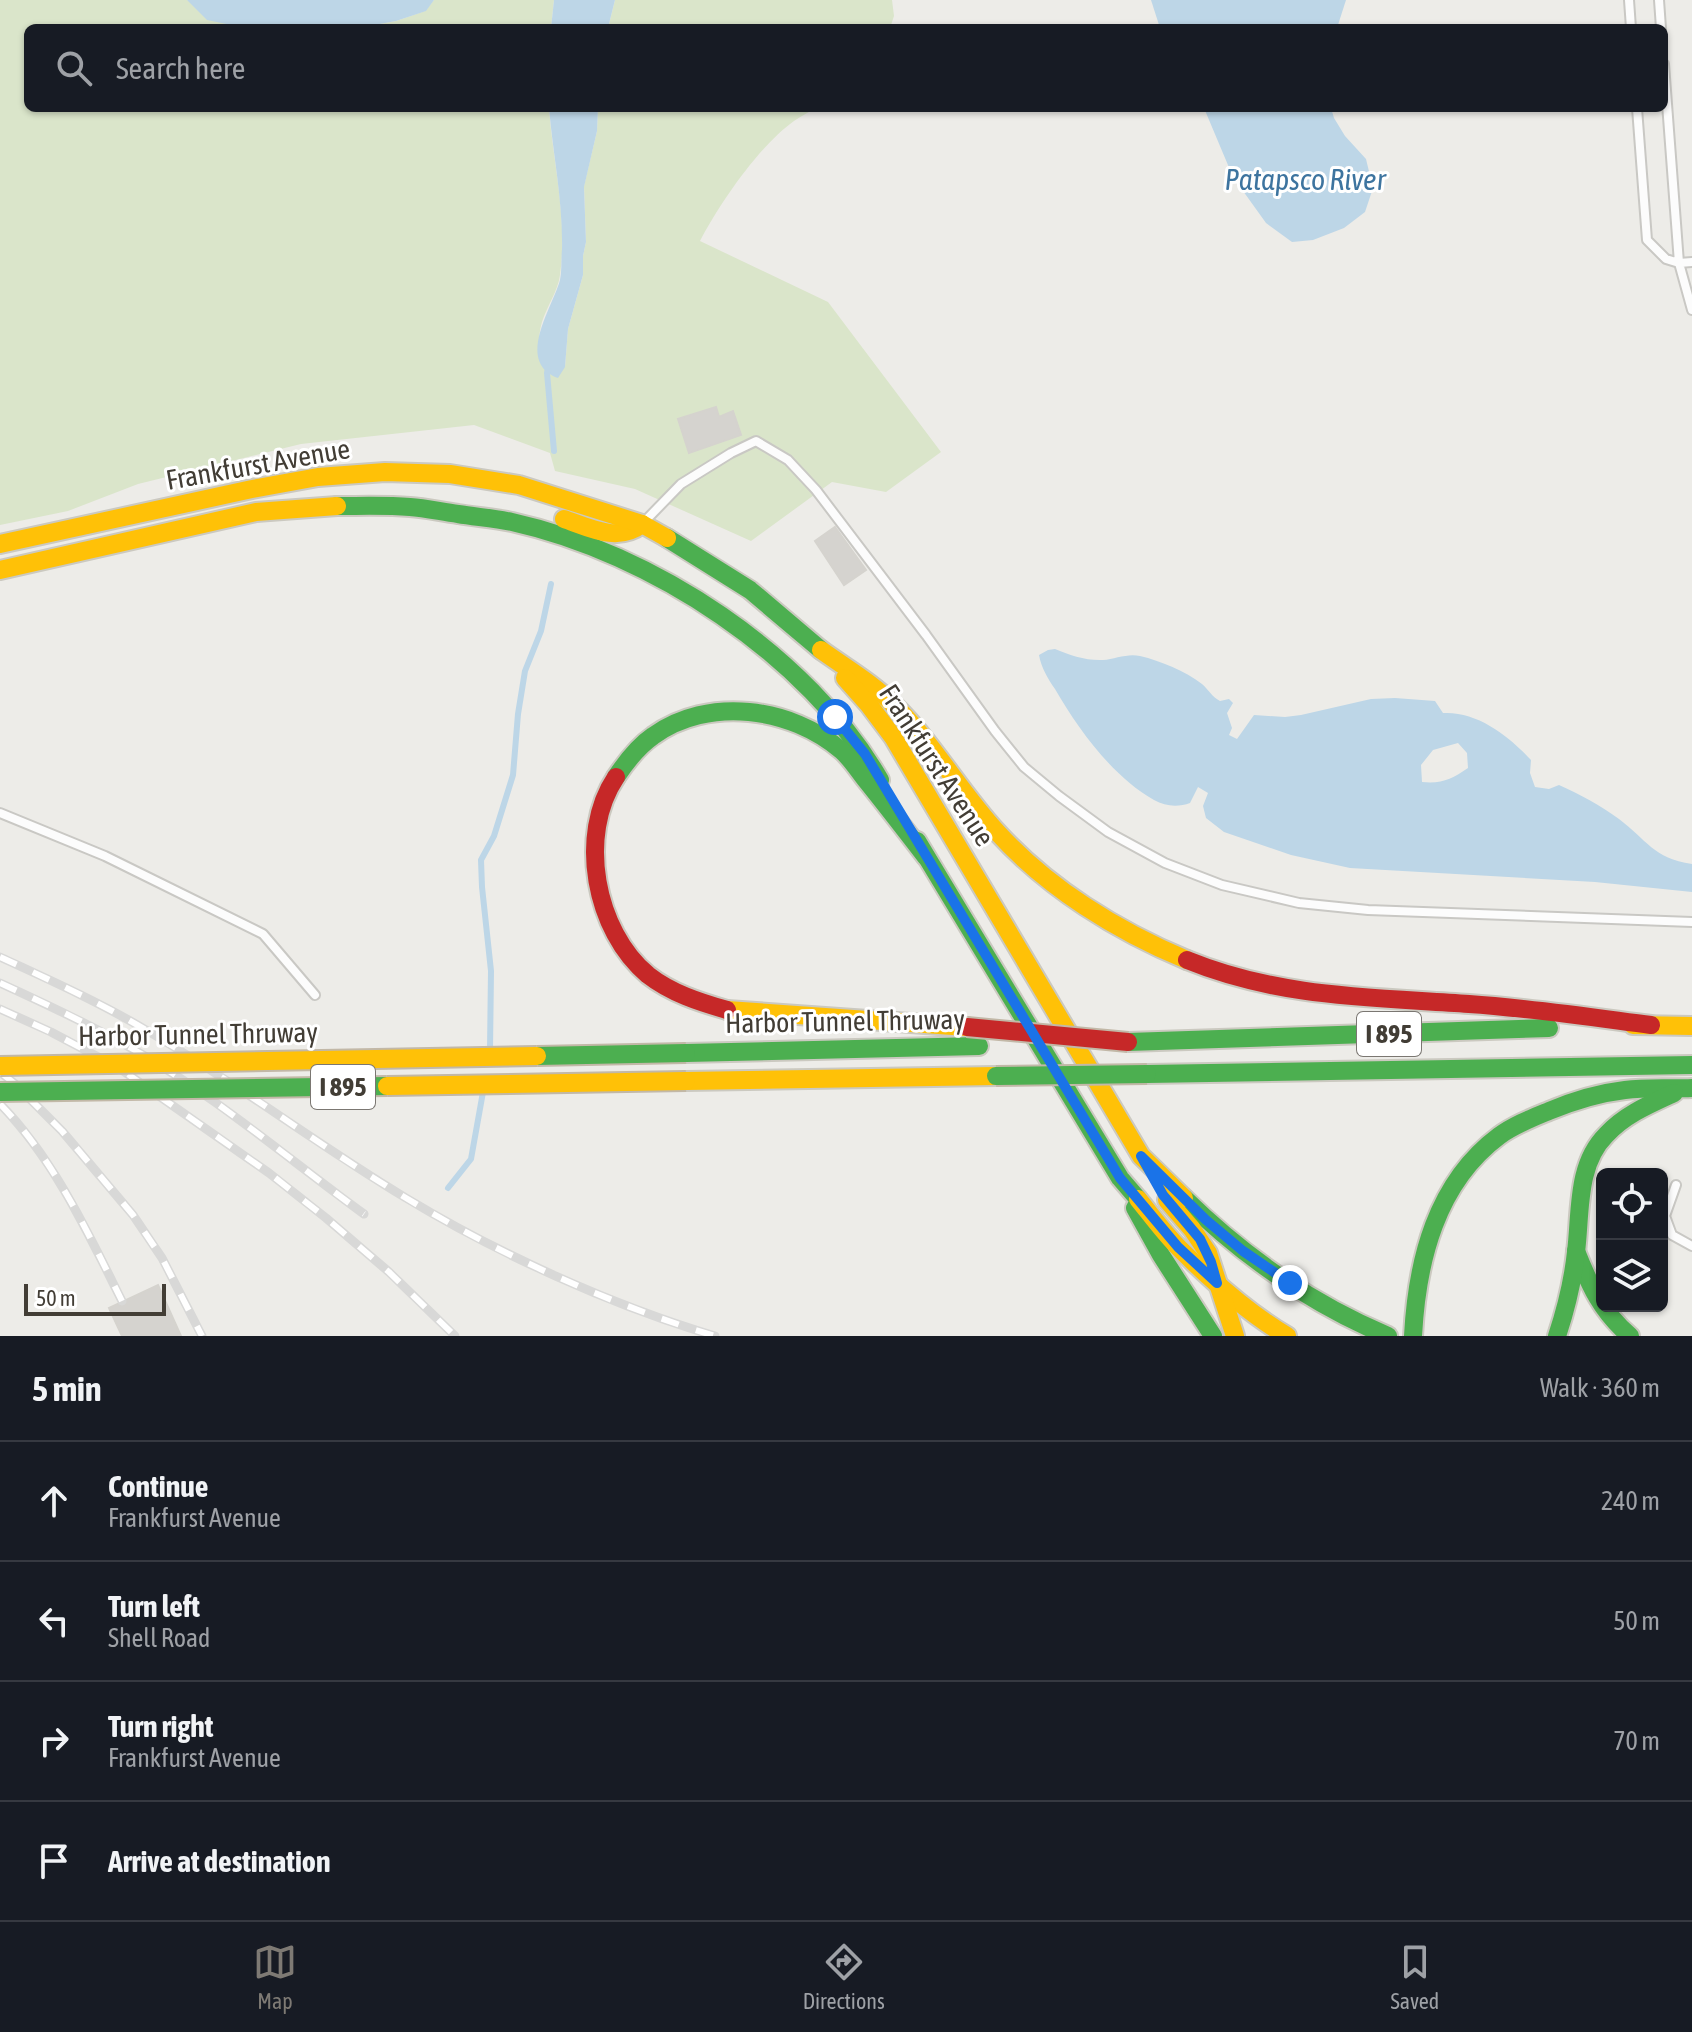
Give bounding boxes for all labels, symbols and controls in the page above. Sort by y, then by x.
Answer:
search box [24,24,1668,112]
icon: search [52,46,96,90]
text: Search here [116,51,245,85]
water label: Patapsco River [1224,162,1387,196]
street label: Frankfurst Avenue [164,432,352,496]
street label: Frankfurst Avenue [873,678,1001,852]
route start [817,699,853,735]
street label: Harbor Tunnel Thruway [725,1003,965,1039]
road number: I 895 [1357,1012,1421,1056]
street label: Harbor Tunnel Thruway [78,1016,318,1052]
road number: I 895 [311,1065,375,1109]
map controls [1596,1168,1668,1312]
button: locate [1596,1168,1668,1240]
button: layers [1596,1240,1668,1312]
route end [1272,1265,1308,1301]
scale bar [24,1280,166,1316]
text: 50 m [36,1285,76,1311]
text: 5 min [32,1369,101,1408]
text: Walk · 360 m [1540,1373,1660,1403]
text: Continue [108,1469,208,1503]
icon: ahead [32,1479,76,1523]
text: 240 m [1601,1486,1660,1516]
text: Frankfurst Avenue [108,1503,281,1533]
text: Turn left [108,1589,200,1623]
icon: left [32,1599,76,1643]
text: 50 m [1613,1606,1660,1636]
text: Shell Road [108,1623,210,1653]
text: Turn right [108,1709,214,1743]
icon: right [32,1719,76,1763]
text: 70 m [1613,1726,1660,1756]
text: Frankfurst Avenue [108,1743,281,1773]
icon: arrive [32,1839,76,1883]
text: Arrive at destination [108,1844,330,1878]
tab: Map [253,1940,297,2014]
tab: Directions [803,1940,885,2014]
tab: Saved [1390,1940,1439,2014]

